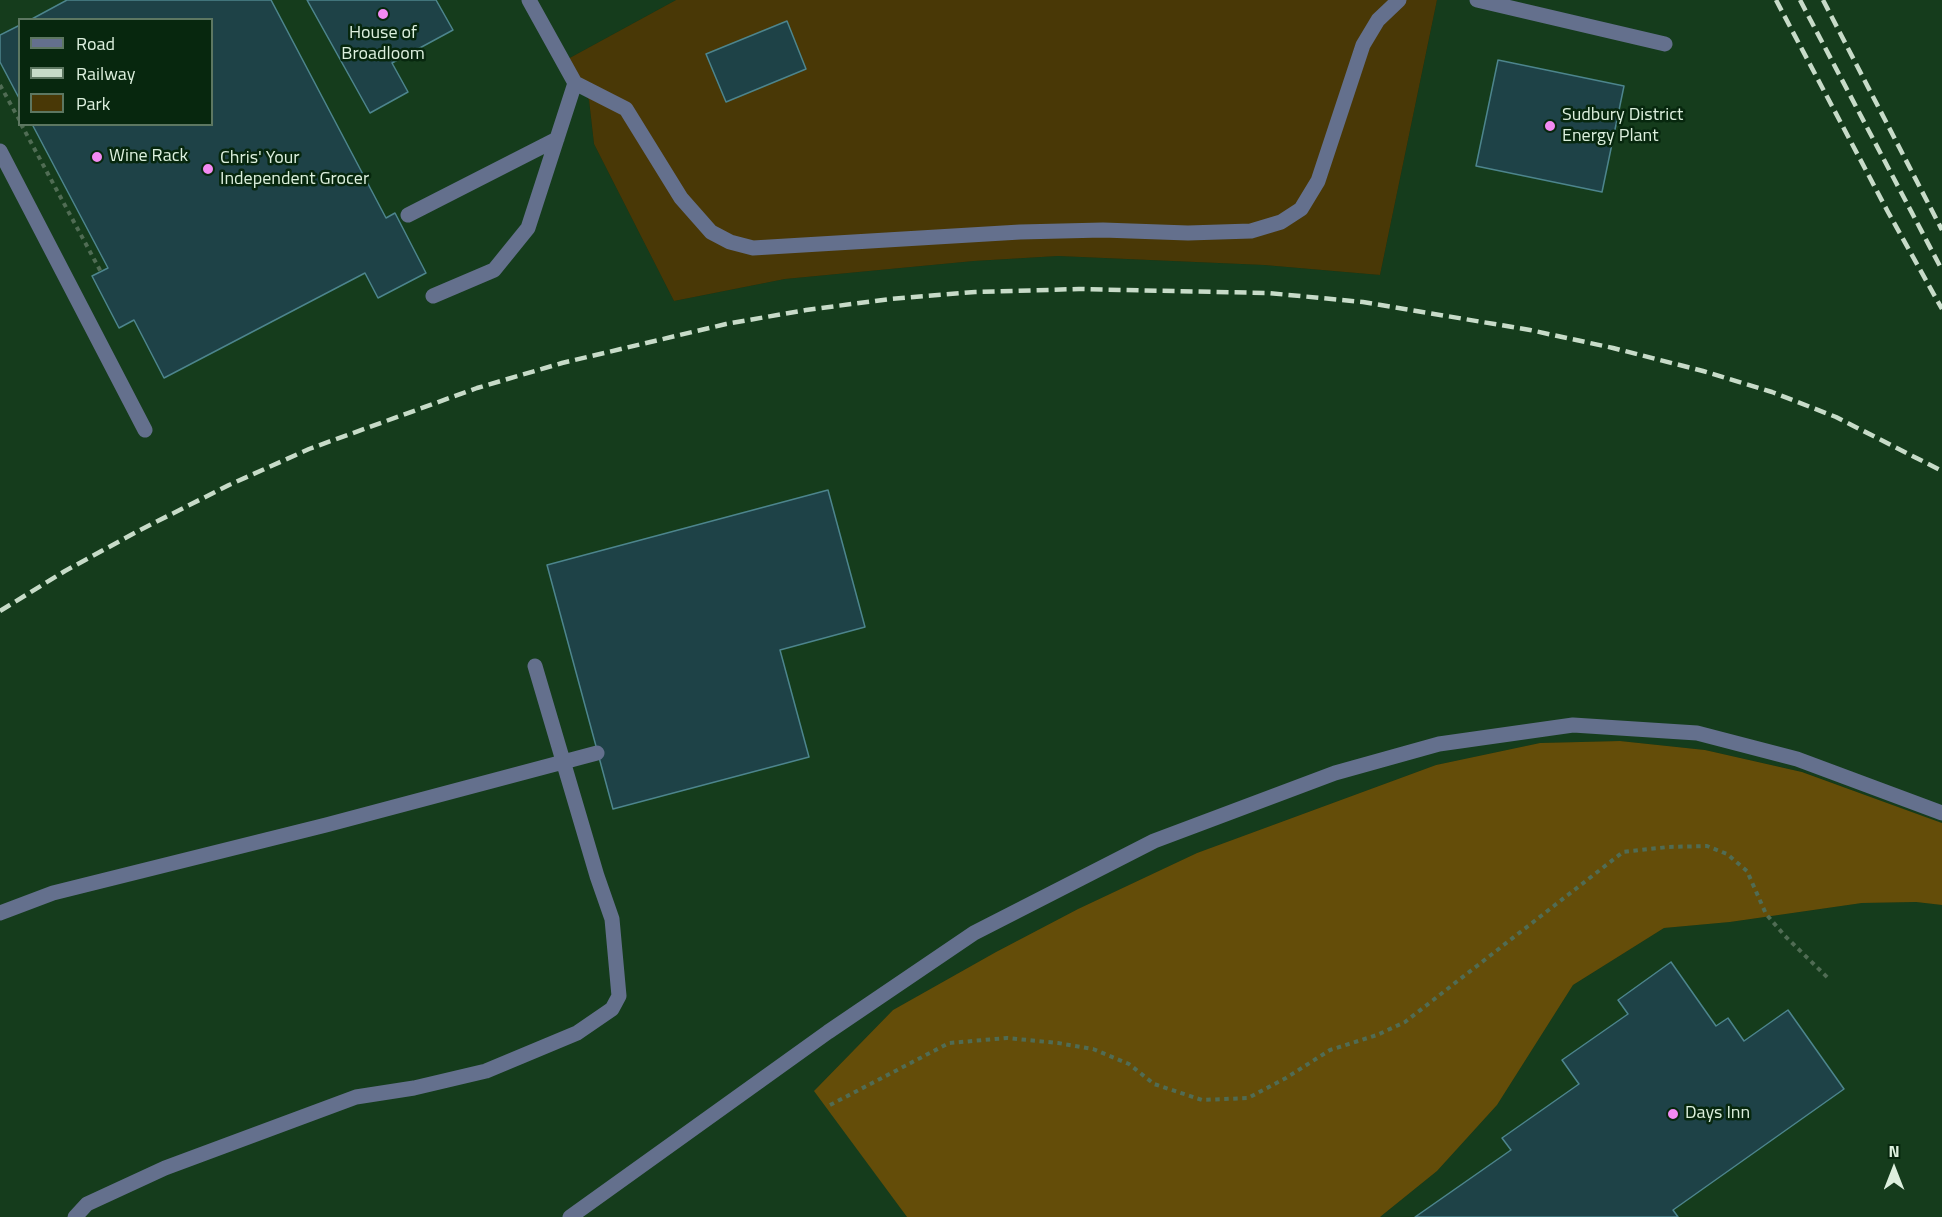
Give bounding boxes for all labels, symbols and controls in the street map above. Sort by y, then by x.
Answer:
marker: House of Broadloom [376,7,390,21]
legend [18,18,213,126]
place label: House of Broadloom [341,23,425,66]
text: Road [76,30,115,57]
text: Railway [76,60,135,87]
text: Park [76,90,110,117]
place label: Sudbury District Energy Plant [1562,105,1683,148]
marker: Sudbury District Energy Plant [1543,119,1557,133]
place label: Wine Rack [109,146,188,168]
place label: Chris' Your Independent Grocer [220,148,369,190]
marker: Wine Rack [90,150,104,164]
marker: Chris' Your Independent Grocer [201,162,215,176]
place label: Days Inn [1685,1103,1750,1125]
marker: Days Inn [1666,1107,1680,1121]
north arrow [1864,1139,1924,1199]
text: N [1888,1139,1900,1163]

